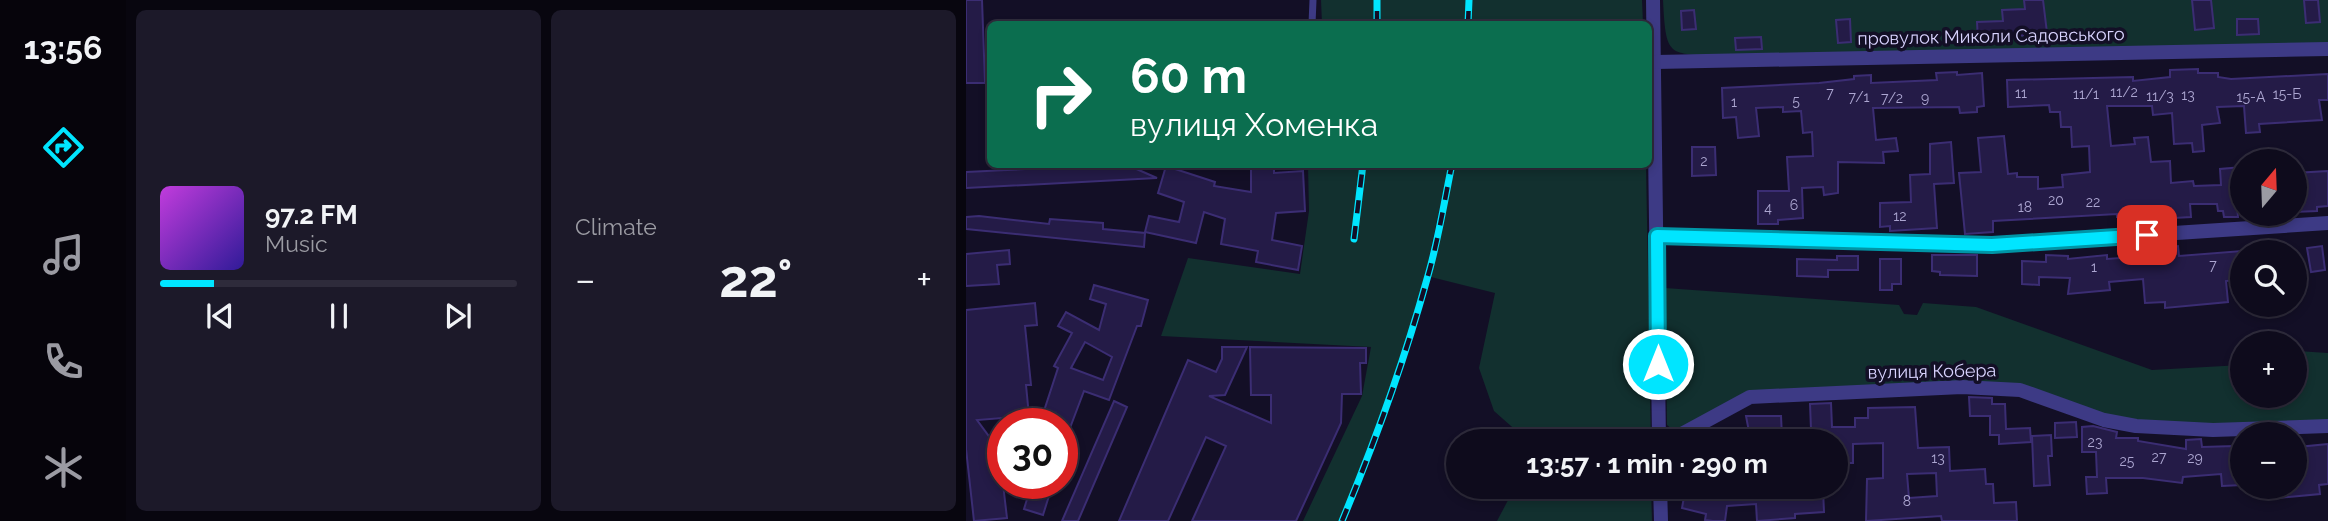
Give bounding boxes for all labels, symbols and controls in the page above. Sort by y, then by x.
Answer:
street label: провулок Миколи Садовського [1857,23,2125,49]
text: 13:56 [24,29,102,66]
text: 60 m [1130,47,1247,104]
icon: right [1015,49,1106,140]
house number: 11/2 [2110,84,2138,100]
house number: 7 [1826,85,1834,101]
house number: 11 [2015,85,2027,101]
house number: 11/1 [2073,86,2099,102]
house number: 15-Б [2273,86,2301,102]
house number: 13 [2181,87,2195,103]
house number: 11/3 [2146,88,2174,104]
house number: 7/1 [1849,89,1869,105]
house number: 15-А [2237,89,2266,105]
house number: 7/2 [1881,90,1903,106]
house number: 9 [1921,90,1929,106]
house number: 5 [1792,93,1800,109]
house number: 1 [1731,94,1737,110]
text: вулиця Хоменка [1130,106,1378,143]
icon: directions [39,123,88,172]
north arrow [2230,149,2306,226]
map controls [2230,149,2307,499]
house number: 2 [1700,153,1708,169]
house number: 20 [2048,192,2064,208]
house number: 22 [2086,194,2100,210]
house number: 6 [1790,197,1798,213]
house number: 18 [2018,199,2032,215]
text: 97.2 FM [265,200,358,230]
house number: 4 [1764,200,1772,216]
pin [2117,205,2177,265]
house number: 12 [1893,208,1907,224]
text: Climate [575,213,657,240]
icon: arrive [2128,216,2166,254]
icon: music [39,230,88,279]
text: Music [265,230,328,257]
button: search [2230,240,2307,317]
text: 22° [719,248,792,309]
text: − [575,257,595,302]
text: + [916,257,932,302]
house number: 7 [2209,257,2217,273]
house number: 1 [2091,259,2097,275]
icon: previous [201,297,239,335]
icon: pause [320,297,358,335]
icon: next [439,297,477,335]
position arrow [1621,327,1695,401]
button: + [2230,331,2307,408]
icon: phone [39,337,88,386]
street label: вулиця Кобера [1867,359,1997,383]
speed limit sign: 30 [987,408,1078,499]
button: − [2230,422,2307,499]
house number: 23 [2088,434,2102,450]
icon: climate [39,443,88,492]
text: 13:57 · 1 min · 290 m [1526,449,1768,479]
house number: 27 [2152,449,2167,465]
house number: 13 [1931,450,1945,466]
house number: 29 [2187,450,2203,466]
house number: 25 [2120,453,2135,469]
house number: 8 [1903,493,1911,509]

